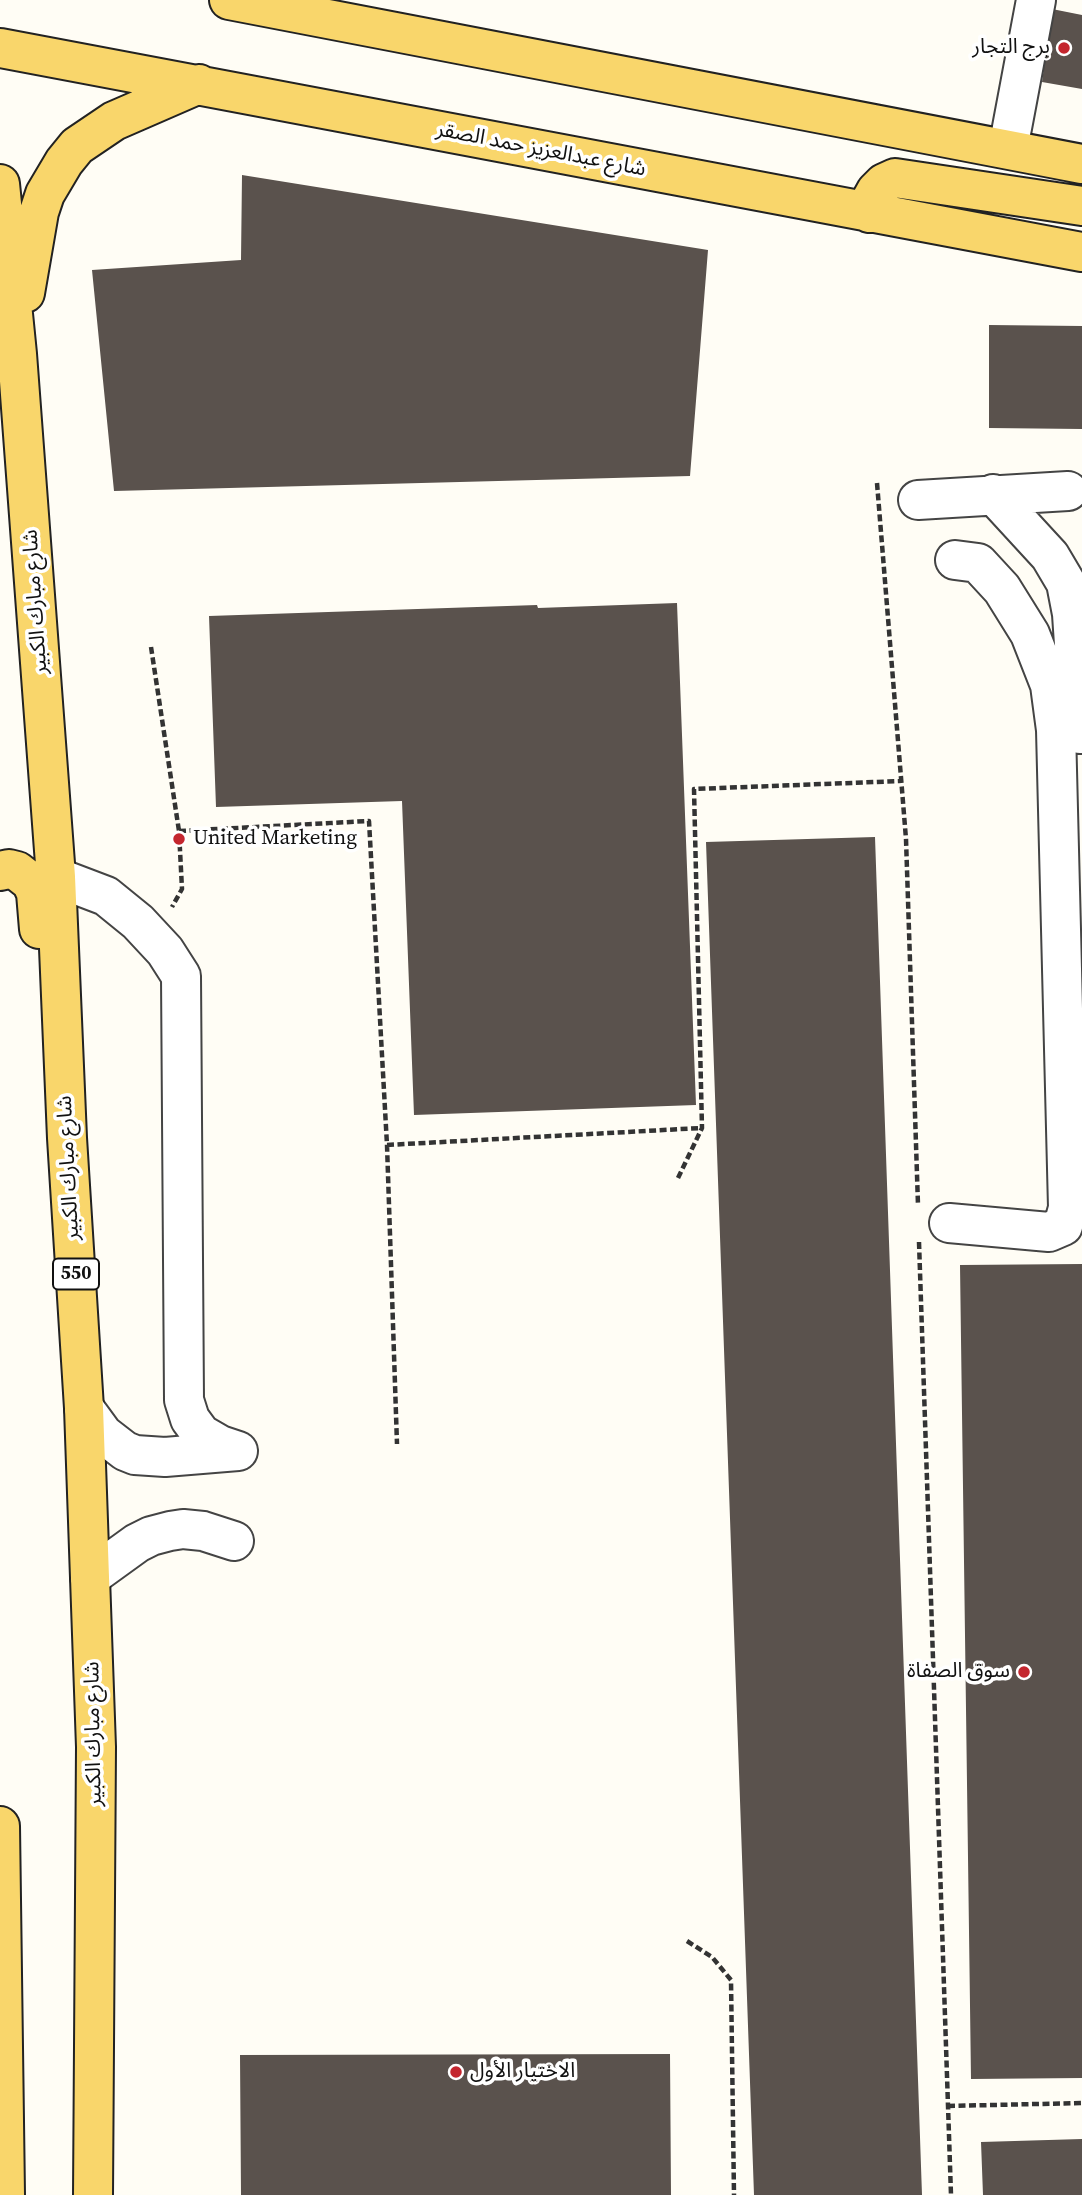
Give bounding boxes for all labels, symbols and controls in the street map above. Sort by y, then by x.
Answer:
place label: برج التجار [972,35,1050,61]
marker: برج التجار [1056,40,1072,56]
street label: شارع عبدالعزيز حمد الصقر [434,117,648,183]
street label: شارع مبارك الكبير [18,529,54,675]
place label: United Marketing [193,826,357,852]
marker: United Marketing [171,831,187,847]
street label: شارع مبارك الكبير [53,1095,85,1241]
road number: 550 [53,1258,99,1290]
place label: سوق الصفاة [907,1659,1010,1685]
street label: شارع مبارك الكبير [80,1661,108,1807]
marker: سوق الصفاة [1016,1664,1032,1680]
place label: الاختيار الأول [470,2059,575,2085]
marker: الاختيار الأول [448,2064,464,2080]

